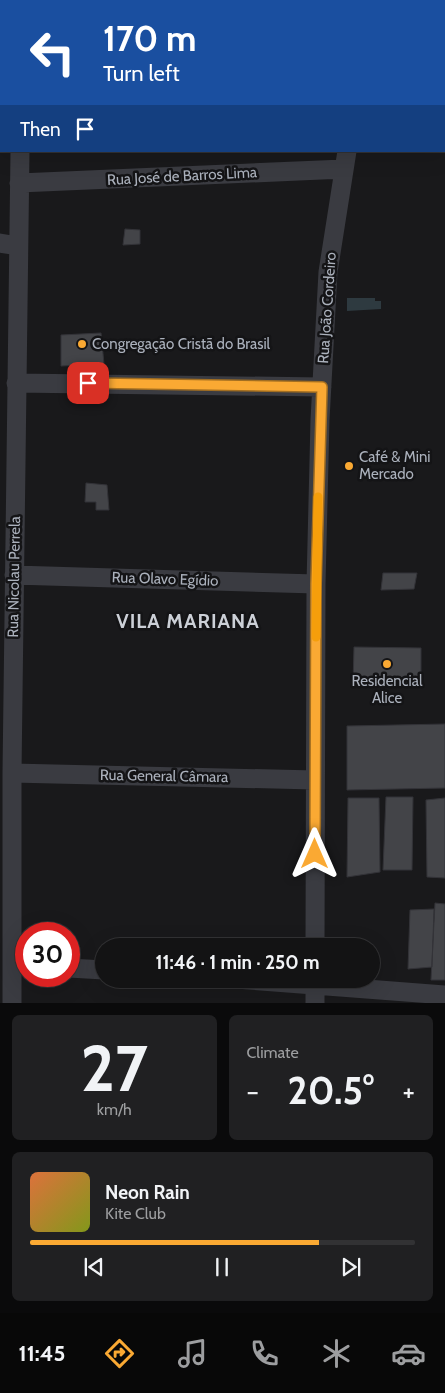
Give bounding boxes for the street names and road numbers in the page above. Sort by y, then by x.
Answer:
street label: Rua José de Barros Lima [107,163,258,189]
street label: Rua João Cordeiro [314,252,340,364]
street label: Rua Nicolau Perrela [4,515,24,638]
street label: Rua Olavo Egídio [111,568,219,590]
street label: Rua General Câmara [100,766,229,786]

